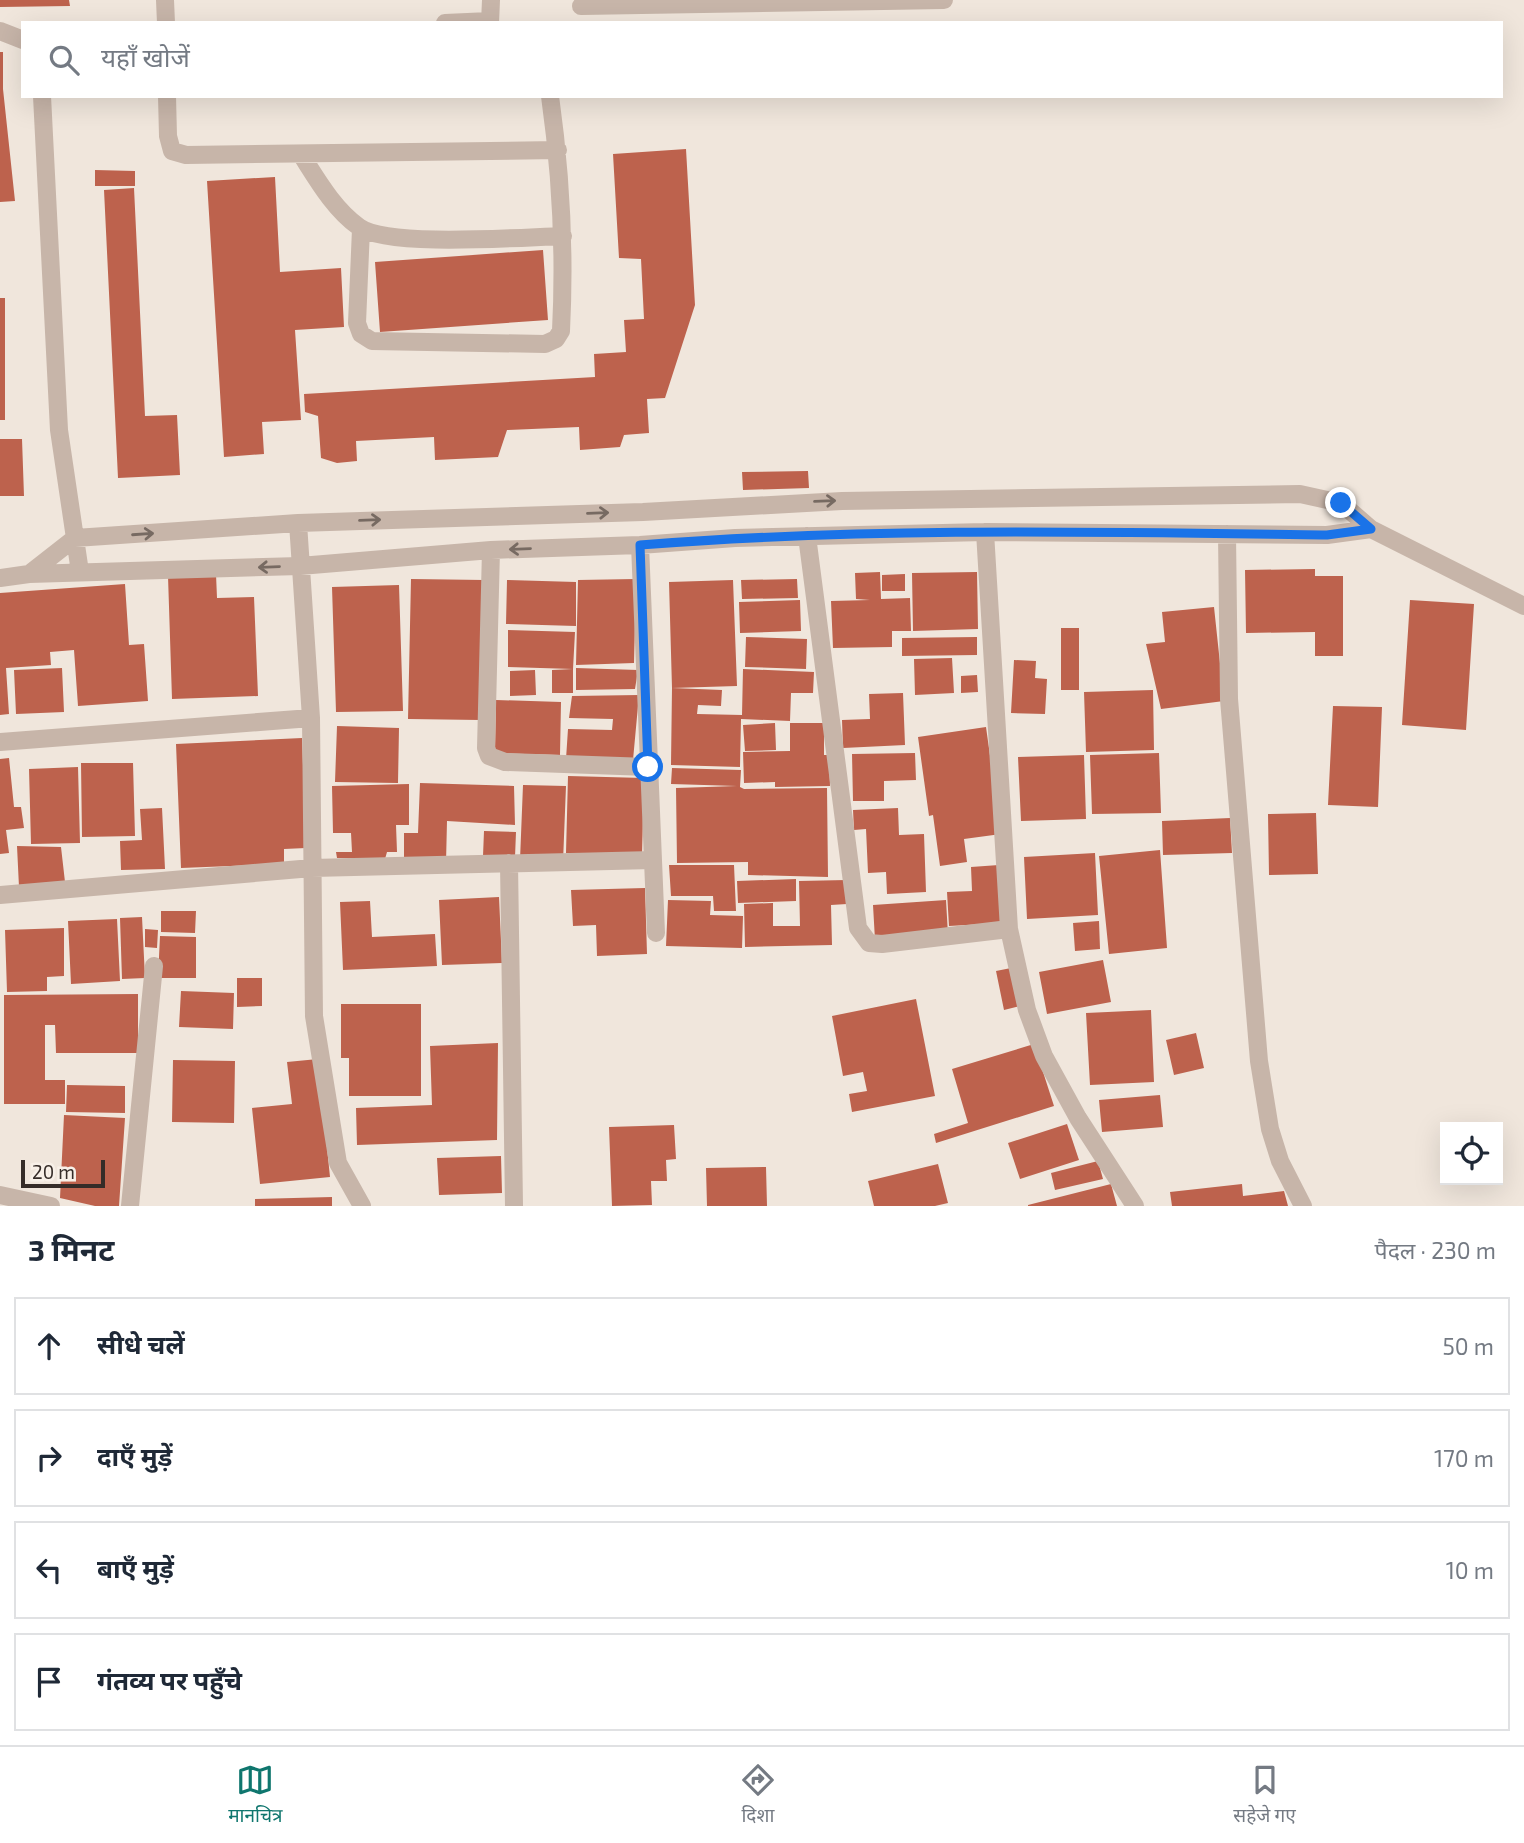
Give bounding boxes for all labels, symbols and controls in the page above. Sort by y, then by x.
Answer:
search box [21,21,1503,98]
icon: search [45,41,83,79]
text: यहाँ खोजें [101,41,190,72]
route end [1325,487,1356,518]
one-way arrow [813,495,836,508]
one-way arrow [586,507,609,520]
one-way arrow [358,514,381,527]
one-way arrow [131,527,154,540]
one-way arrow [509,542,532,556]
one-way arrow [257,560,280,573]
route start [632,751,663,782]
map controls [1440,1122,1503,1185]
button: locate [1440,1122,1503,1185]
scale bar [21,1157,105,1189]
text: 20 m [32,1160,75,1183]
text: 3 मिनट [28,1231,114,1267]
text: पैदल · 230 m [1375,1236,1496,1264]
icon: ahead [30,1327,68,1365]
text: सीधे चलें [97,1328,185,1359]
text: 50 m [1443,1332,1494,1360]
icon: right [30,1439,68,1477]
text: दाएँ मुड़ें [97,1440,172,1471]
text: 170 m [1434,1444,1494,1472]
icon: left [30,1551,68,1589]
text: बाएँ मुड़ें [97,1552,174,1583]
text: 10 m [1446,1556,1494,1584]
icon: arrive [30,1663,68,1701]
text: गंतव्य पर पहुँचे [97,1664,242,1695]
tab: मानचित्र [228,1761,283,1830]
tab: दिशा [739,1761,777,1830]
tab: सहेजे गए [1233,1761,1296,1830]

